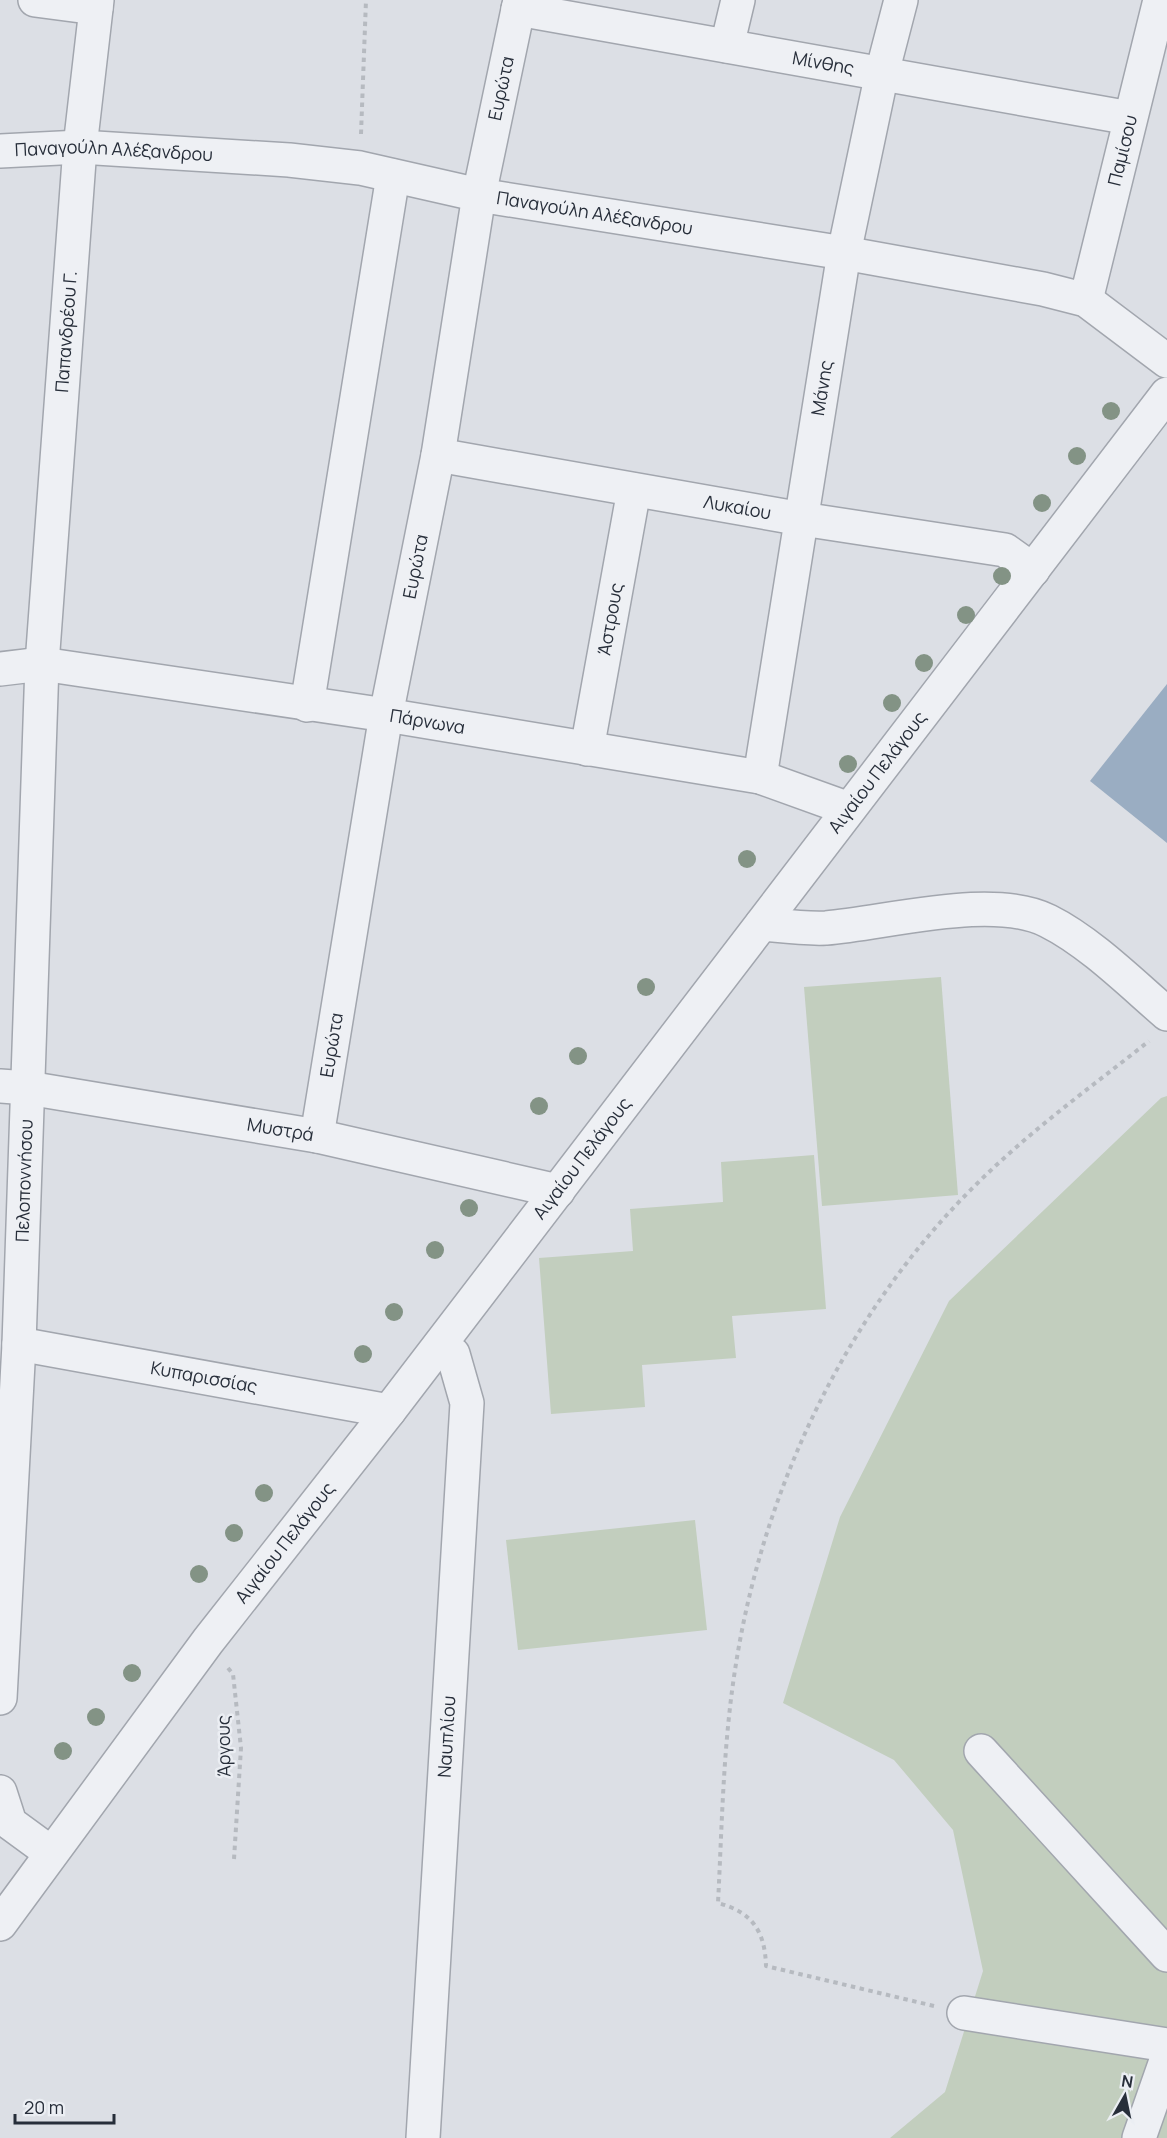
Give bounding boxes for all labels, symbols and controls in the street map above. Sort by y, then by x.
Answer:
street label: Μίνθης [791,45,856,80]
street label: Ευρώτα [482,54,519,122]
street label: Παμίσου [1102,112,1142,188]
street label: Παναγούλη Αλέξανδρου [14,134,214,166]
street label: Παναγούλη Αλέξανδρου [495,185,695,240]
street label: Παπανδρέου Γ. [49,270,82,393]
street label: Μάνης [805,358,838,417]
street label: Λυκαίου [702,489,773,524]
street label: Ευρώτα [397,532,433,601]
street label: Άστρους [591,581,628,657]
street label: Πάρνωνα [388,703,467,739]
street label: Αιγαίου Πελάγους [822,706,931,838]
street label: Ευρώτα [314,1011,348,1079]
street label: Αιγαίου Πελάγους [527,1092,636,1224]
street label: Μυστρά [246,1112,316,1146]
street label: Πελοποννήσου [9,1119,38,1243]
street label: Κυπαρισσίας [149,1355,260,1398]
street label: Αιγαίου Πελάγους [229,1477,340,1608]
street label: Ναυπλίου [432,1695,460,1778]
street label: Άργους [210,1715,236,1777]
north arrow [1095,2066,1155,2126]
text: N [1120,2069,1135,2093]
scale bar [15,2087,114,2125]
text: 20 m [24,2095,64,2119]

